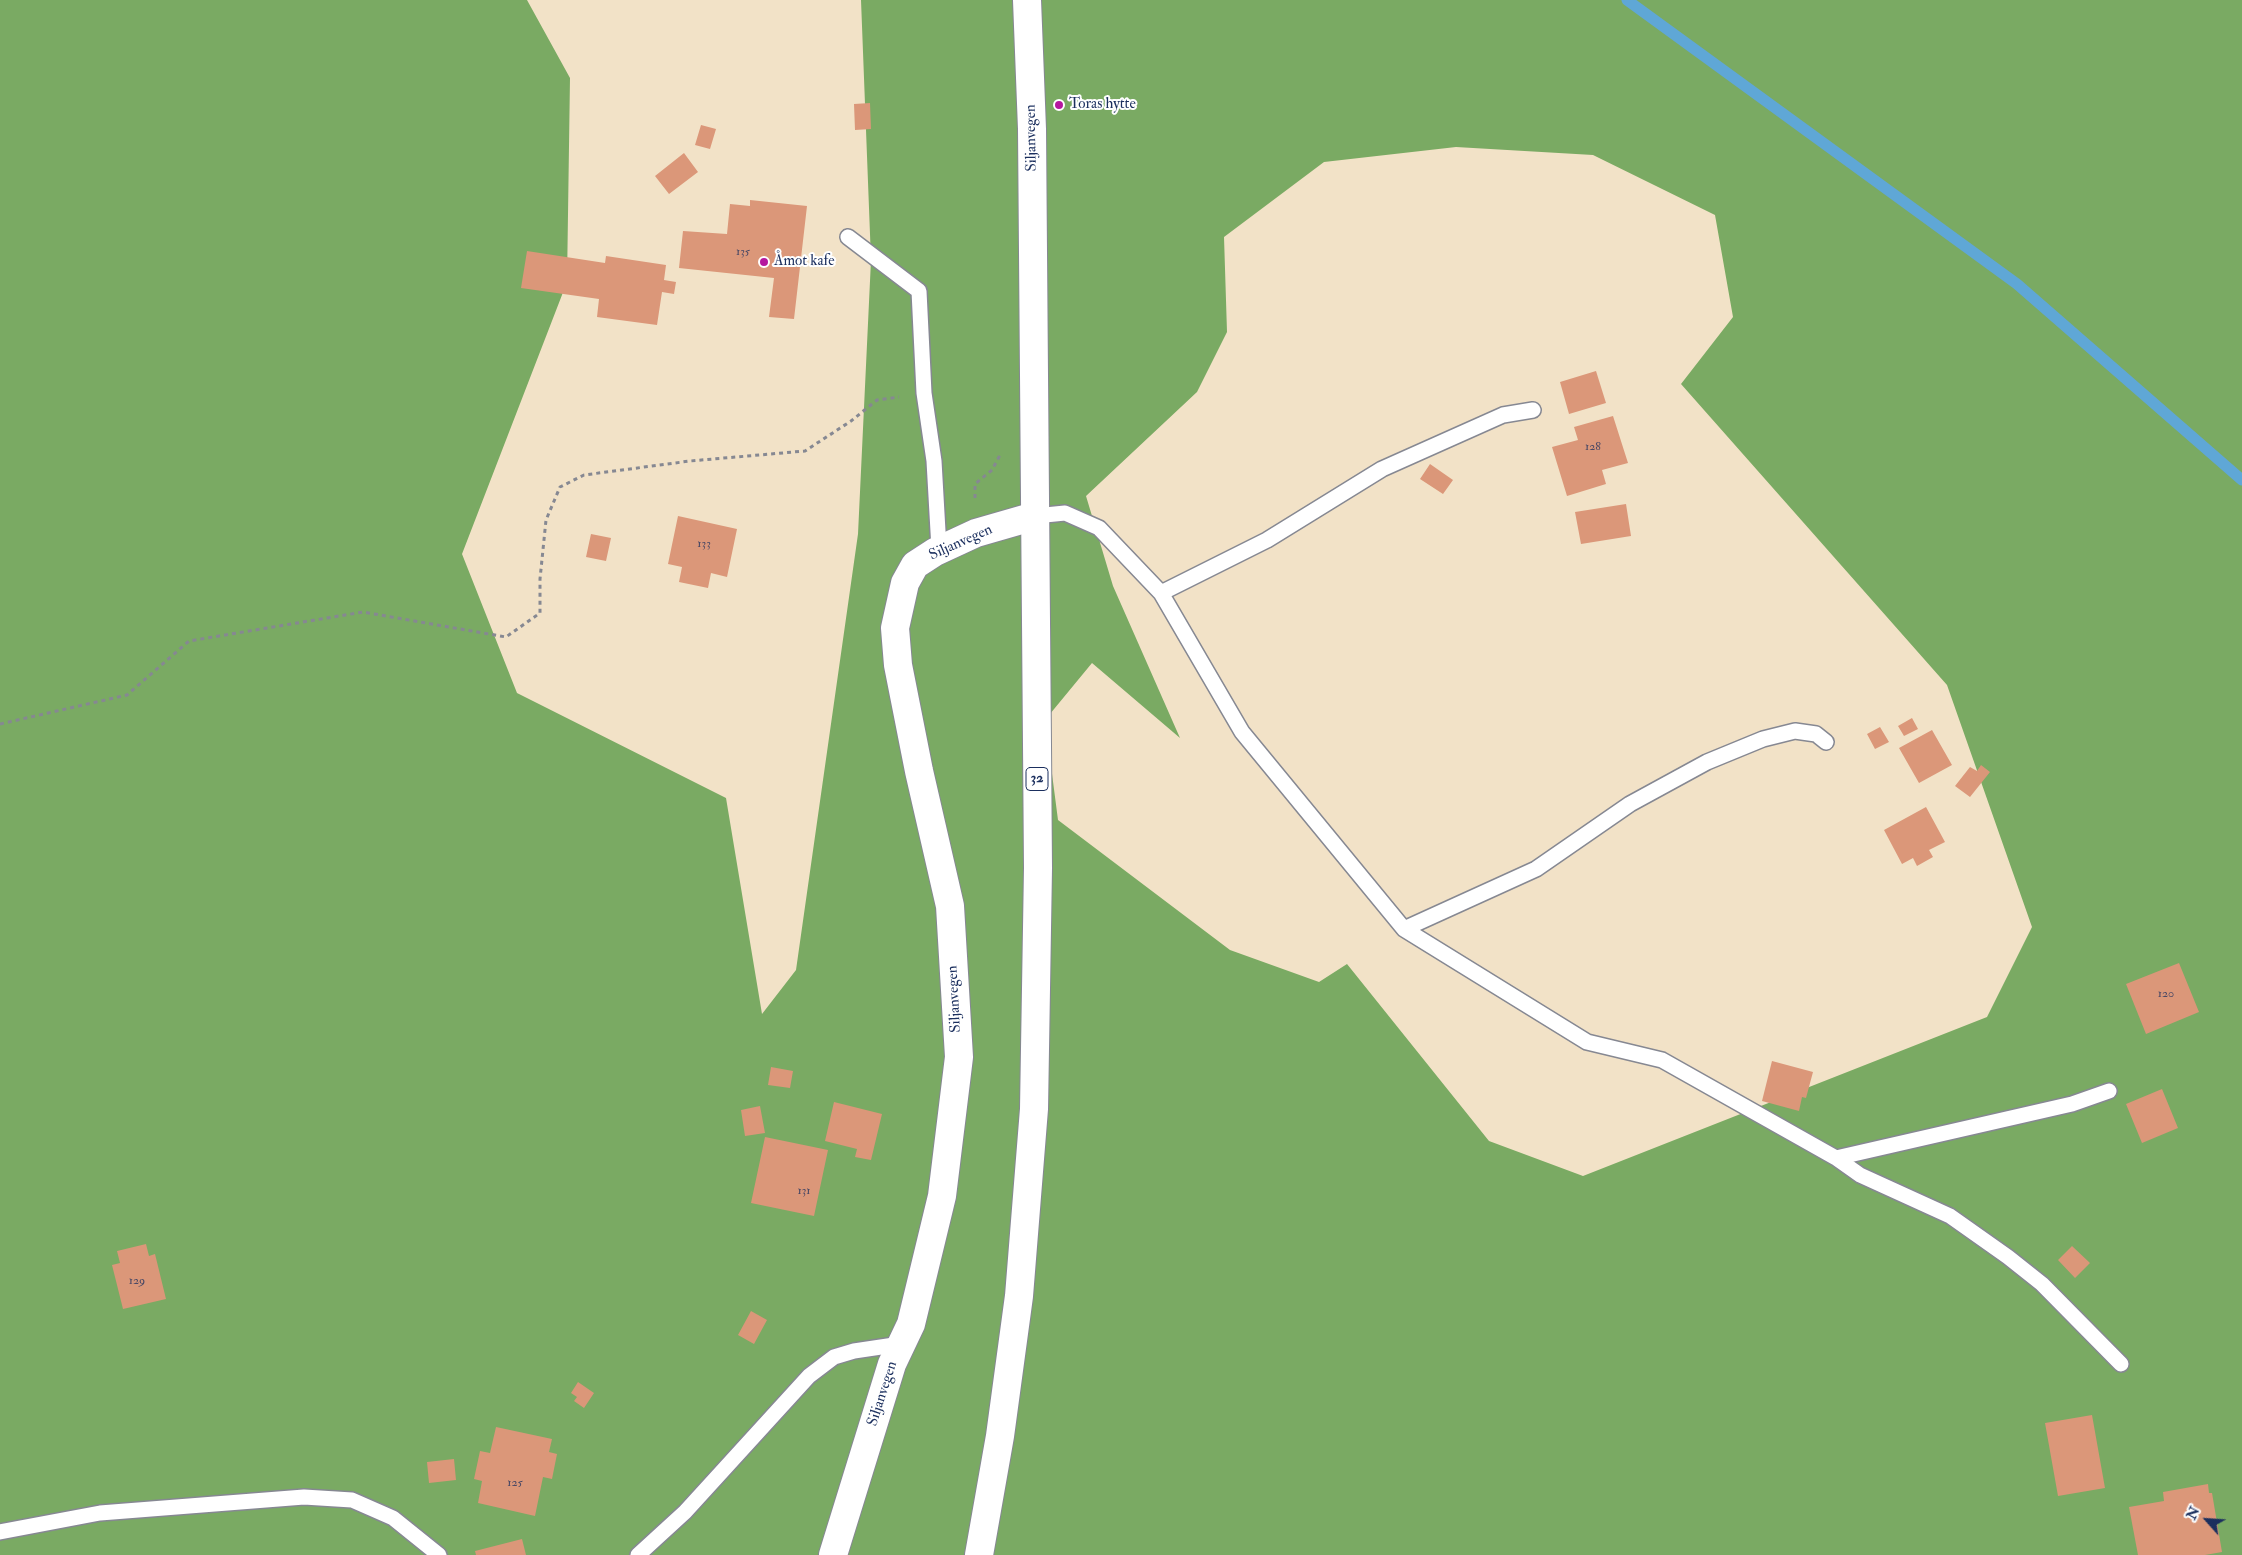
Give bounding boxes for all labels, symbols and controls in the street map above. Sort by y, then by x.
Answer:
place label: Toras hytte [1069,96,1136,114]
marker: Toras hytte [1053,99,1065,111]
street label: Siljanvegen [1022,104,1042,172]
house number: 135 [736,245,750,259]
place label: Åmot kafe [774,253,835,271]
marker: Åmot kafe [758,256,770,268]
house number: 128 [1585,440,1601,454]
street label: Siljanvegen [927,521,995,565]
house number: 133 [697,537,711,551]
road number: 32 [1026,768,1048,791]
street label: Siljanvegen [944,965,966,1033]
house number: 120 [2158,987,2174,1001]
house number: 131 [797,1184,811,1198]
house number: 129 [129,1274,145,1288]
street label: Siljanvegen [864,1359,902,1429]
house number: 125 [507,1476,523,1490]
north arrow [2182,1495,2232,1545]
text: N [2183,1504,2203,1523]

